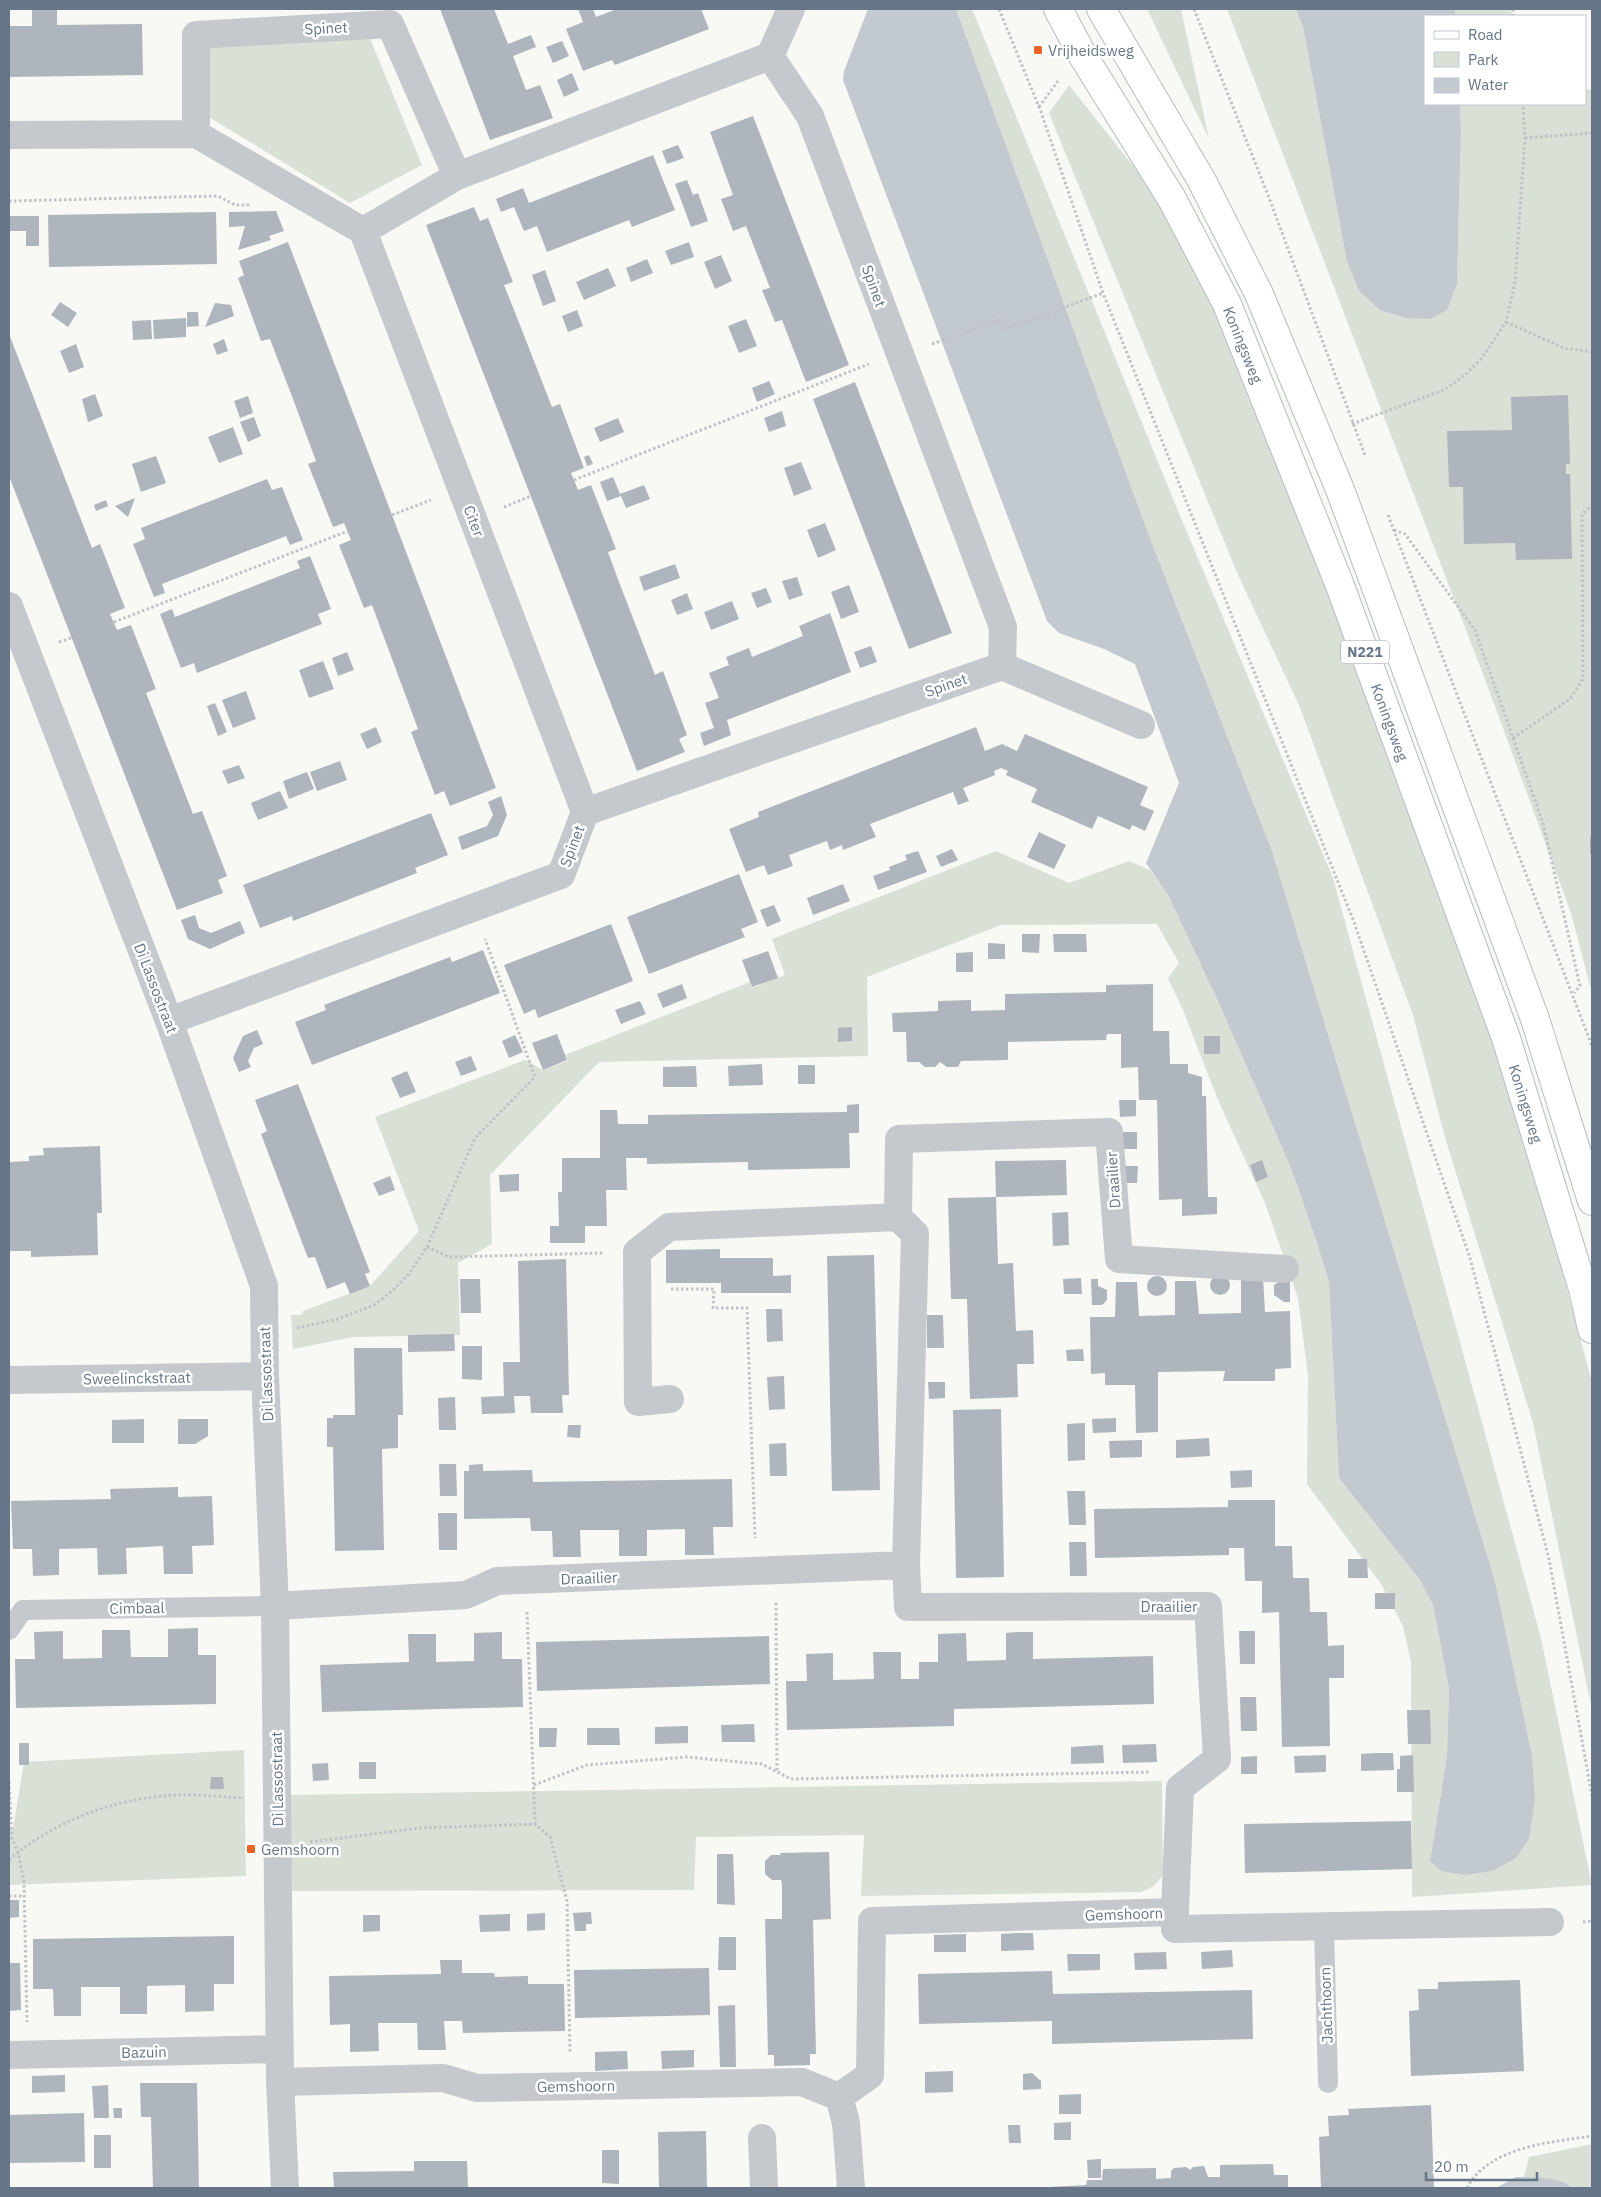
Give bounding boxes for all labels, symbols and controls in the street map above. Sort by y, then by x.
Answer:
legend [1424,15,1586,105]
street label: Spinet [304,17,348,39]
text: Road [1468,25,1503,44]
place label: Vrijheidsweg [1048,41,1134,60]
marker: Vrijheidsweg [1032,44,1044,56]
text: Park [1468,50,1498,69]
text: Water [1468,75,1509,94]
street label: Spinet [858,262,890,310]
street label: Koningsweg [1219,303,1267,386]
street label: Citer [459,503,489,540]
road number: N221 [1341,640,1389,664]
street label: Spinet [922,669,970,701]
street label: Koningsweg [1367,681,1413,763]
street label: Spinet [555,822,589,870]
street label: Di Lassostraat [130,940,182,1036]
street label: Koningsweg [1505,1062,1547,1145]
street label: Draailier [1102,1150,1124,1209]
street label: Di Lassostraat [255,1326,277,1422]
street label: Sweelinckstraat [83,1368,191,1388]
street label: Draailier [560,1567,618,1588]
street label: Draailier [1141,1597,1198,1616]
street label: Cimbaal [109,1598,165,1618]
street label: Di Lassostraat [267,1731,287,1827]
place label: Gemshoorn [261,1840,339,1859]
marker: Gemshoorn [245,1843,257,1855]
street label: Gemshoorn [1084,1903,1164,1925]
street label: Jachthoorn [1315,1967,1337,2043]
street label: Bazuin [121,2042,167,2062]
street label: Gemshoorn [537,2076,615,2096]
scale bar [1426,2150,1537,2182]
text: 20 m [1434,2157,1469,2176]

